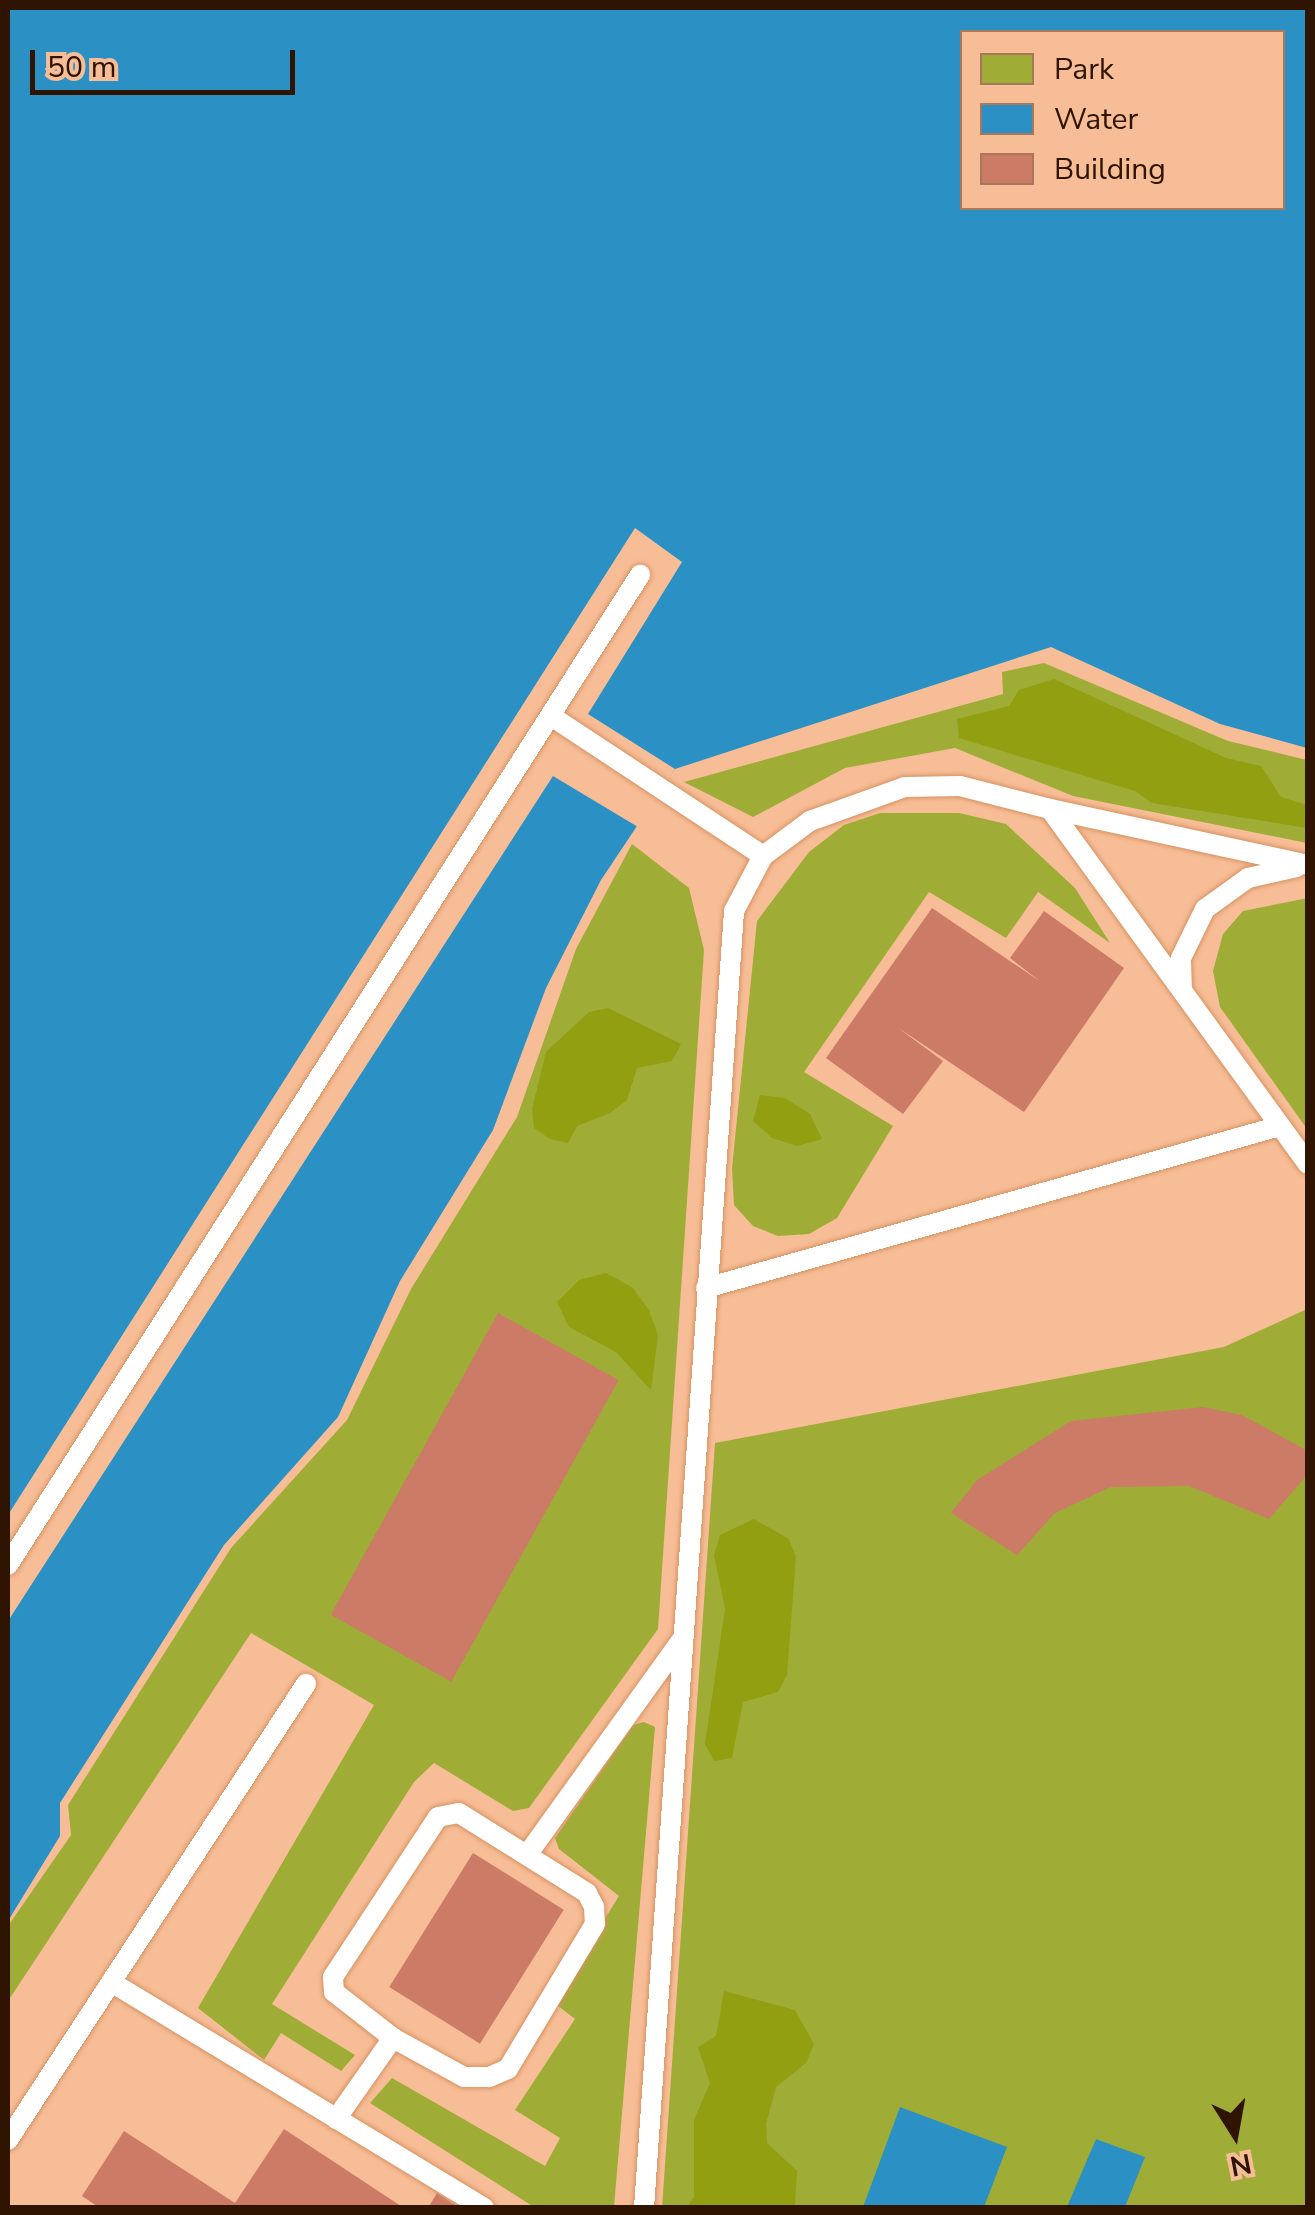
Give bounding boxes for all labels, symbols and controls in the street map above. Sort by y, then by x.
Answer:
scale bar [35,30,300,92]
legend [960,30,1285,210]
text: 50 m [47,47,116,88]
text: Park [1054,49,1114,90]
text: Water [1054,99,1138,140]
text: Building [1054,149,1166,190]
north arrow [1185,2085,1285,2185]
text: N [1227,2144,1255,2185]

